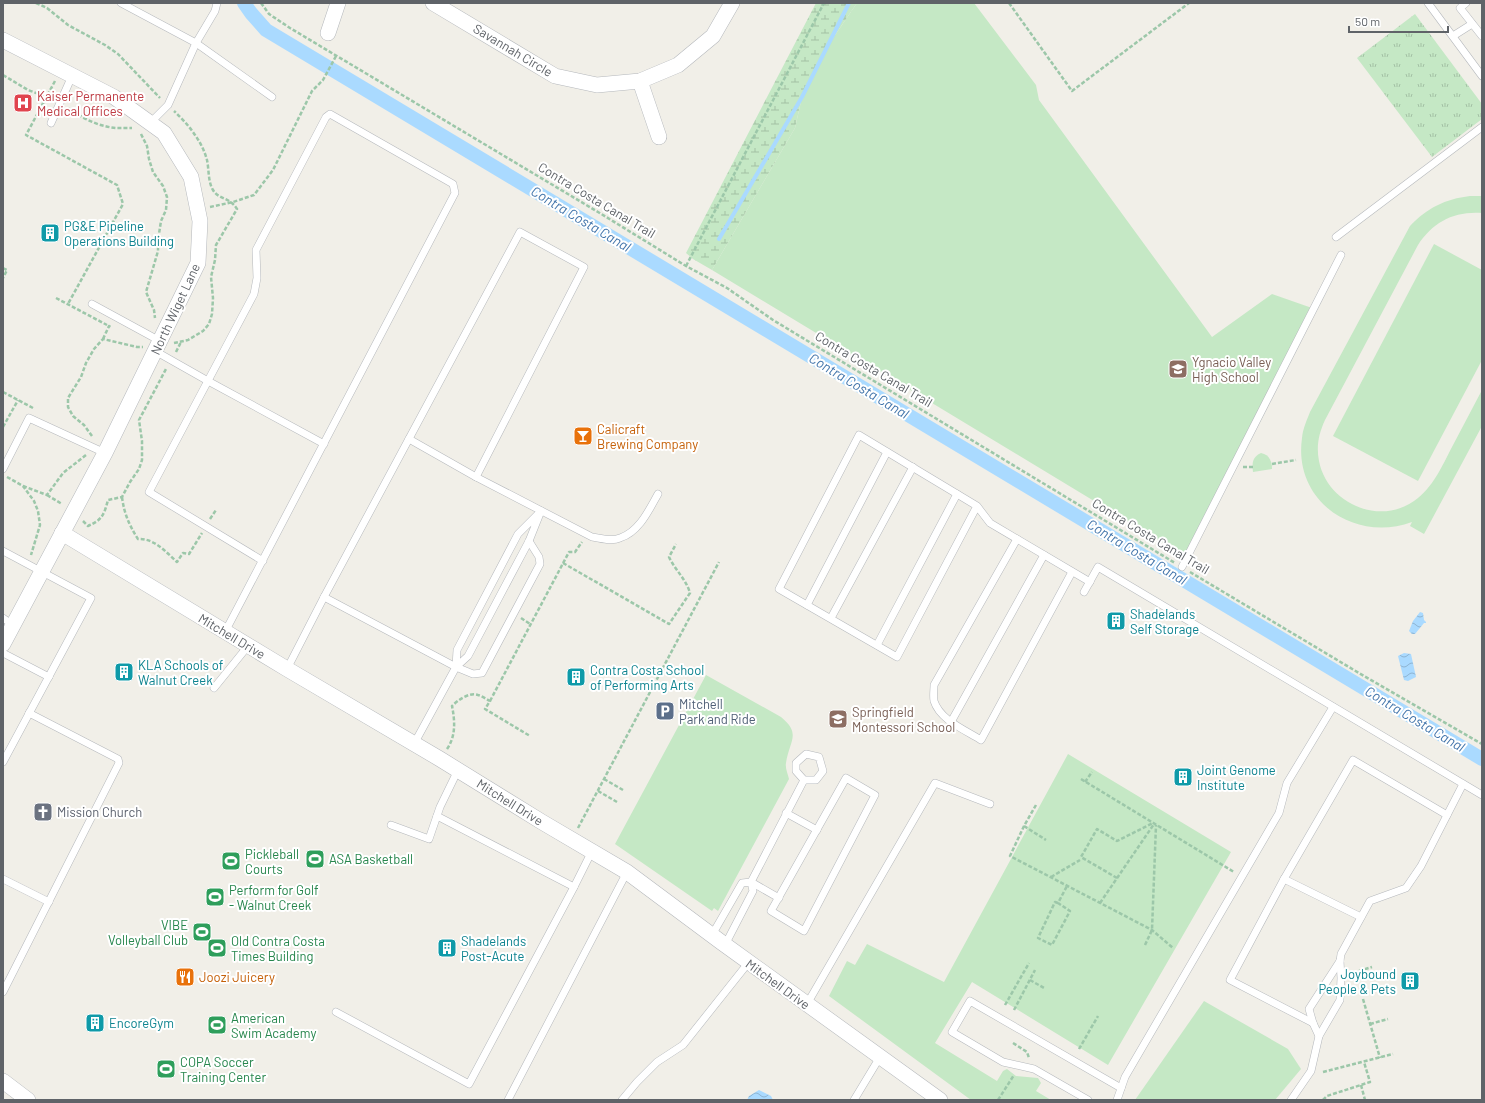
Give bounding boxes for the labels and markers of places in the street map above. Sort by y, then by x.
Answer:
place label: Kaiser Permanente Medical Offices [37,88,144,119]
hospital icon: Kaiser Permanente Medical Offices [12,92,34,114]
place label: PG&E Pipeline Operations Building [64,218,174,249]
building icon: PG&E Pipeline Operations Building [39,222,61,244]
place label: Ygnacio Valley High School [1192,354,1271,385]
school or university icon: Ygnacio Valley High School [1167,358,1189,380]
place label: Calicraft Brewing Company [597,421,698,452]
bar icon: Calicraft Brewing Company [572,425,594,447]
place label: Shadelands Self Storage [1130,606,1199,637]
building icon: Shadelands Self Storage [1105,610,1127,632]
place label: KLA Schools of Walnut Creek [138,657,224,688]
building icon: KLA Schools of Walnut Creek [113,661,135,683]
place label: Contra Costa School of Performing Arts [590,662,704,693]
building icon: Contra Costa School of Performing Arts [565,666,587,688]
place label: Mitchell Park and Ride [679,696,756,727]
parking icon: Mitchell Park and Ride [654,700,676,722]
place label: Springfield Montessori School [852,704,955,735]
school or university icon: Springfield Montessori School [827,708,849,730]
place label: Joint Genome Institute [1197,762,1276,793]
building icon: Joint Genome Institute [1172,766,1194,788]
church icon: Mission Church [32,801,54,823]
place label: Mission Church [57,804,142,820]
place label: Pickleball Courts [245,846,299,877]
sports icon: ASA Basketball [304,848,326,870]
sports icon: Pickleball Courts [220,850,242,872]
place label: ASA Basketball [329,851,413,867]
place label: Perform for Golf - Walnut Creek [229,882,319,913]
sports icon: Perform for Golf - Walnut Creek [204,886,226,908]
place label: VIBE Volleyball Club [108,917,188,948]
sports icon: VIBE Volleyball Club [191,921,213,943]
place label: Old Contra Costa Times Building [231,933,325,964]
place label: Shadelands Post-Acute [461,933,526,964]
sports icon: Old Contra Costa Times Building [206,937,228,959]
building icon: Shadelands Post-Acute [436,937,458,959]
restaurant icon: Joozi Juicery [174,966,196,988]
place label: Joybound People & Pets [1318,966,1396,997]
place label: Joozi Juicery [199,969,275,985]
building icon: Joybound People & Pets [1399,970,1421,992]
place label: American Swim Academy [231,1010,316,1041]
building icon: EncoreGym [84,1012,106,1034]
sports icon: American Swim Academy [206,1014,228,1036]
place label: EncoreGym [109,1015,174,1031]
place label: COPA Soccer Training Center [180,1054,267,1085]
sports icon: COPA Soccer Training Center [155,1058,177,1080]

